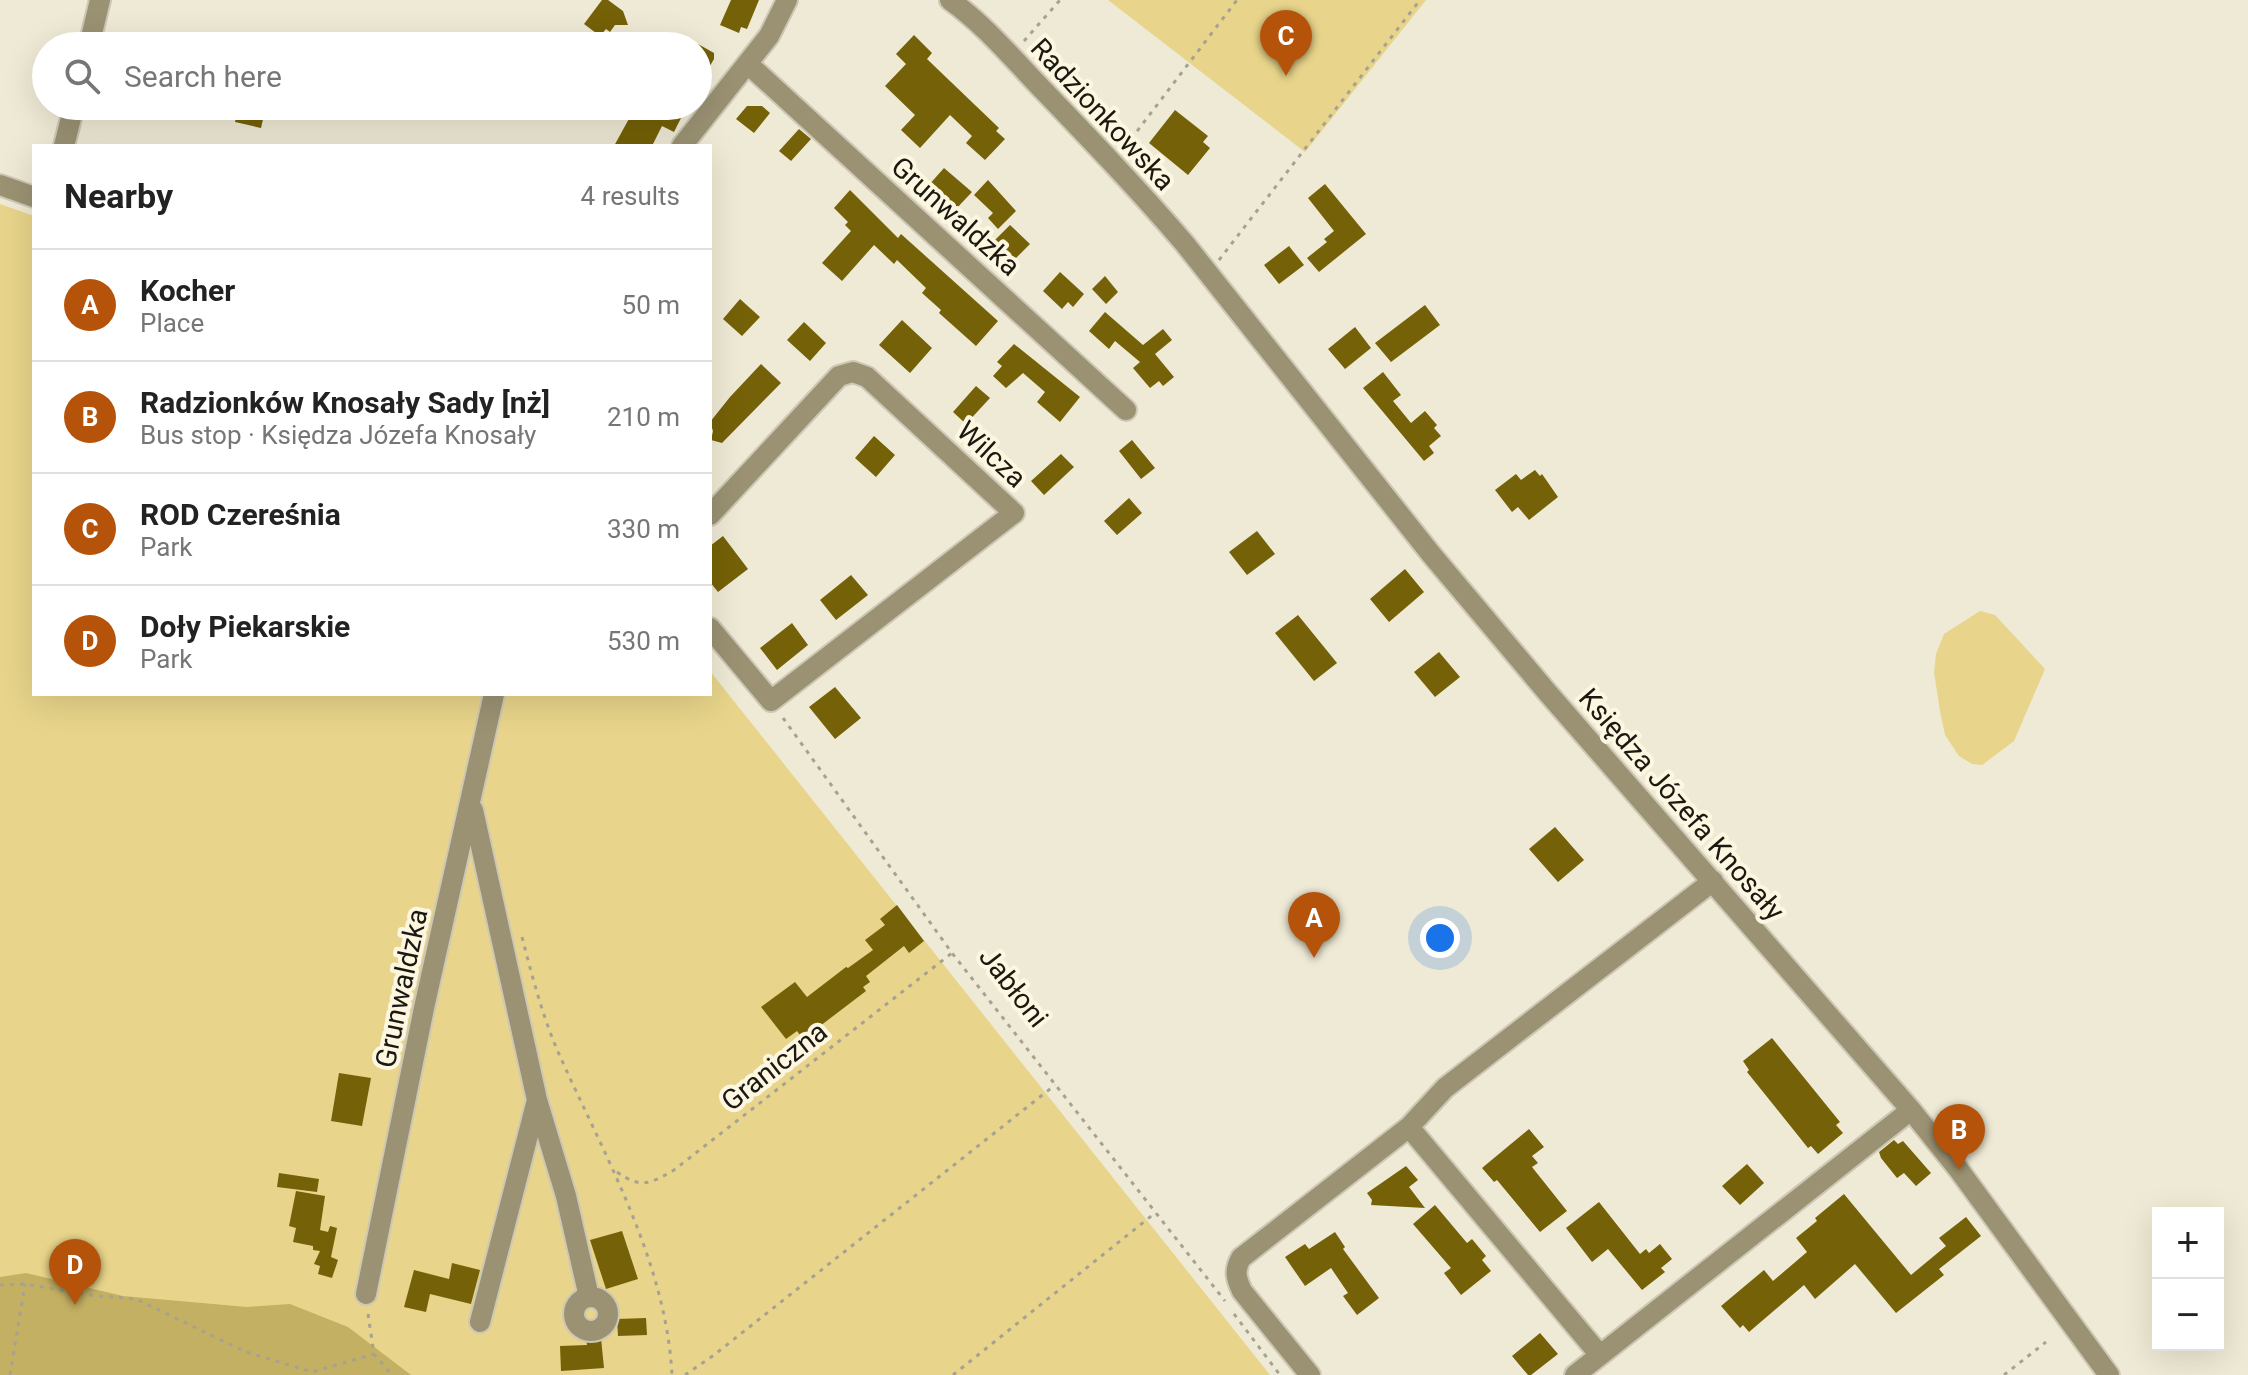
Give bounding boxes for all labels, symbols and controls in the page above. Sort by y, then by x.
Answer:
pin: C [1260,10,1312,76]
search box [32,32,712,120]
street label: Radzionkowska [1024,32,1181,197]
icon: search [60,54,104,98]
text: Search here [124,59,282,94]
street label: Grunwaldzka [885,150,1027,283]
text: Nearby [64,176,173,216]
text: 4 results [581,181,680,211]
text: Kocher [140,273,235,308]
text: A [81,290,99,320]
text: 50 m [622,290,680,320]
text: Place [140,308,204,338]
text: Radzionków Knosały Sady [nż] [140,385,550,420]
text: B [82,402,98,432]
text: 210 m [607,402,680,432]
street label: Wilcza [950,414,1033,494]
text: Bus stop · Księdza Józefa Knosały [140,420,536,450]
text: ROD Czereśnia [140,497,341,532]
text: C [81,514,99,544]
text: 330 m [607,514,680,544]
text: Park [140,532,192,562]
text: Doły Piekarskie [140,609,350,644]
text: D [82,626,98,656]
text: 530 m [607,626,680,656]
text: Park [140,644,192,674]
street label: Księdza Józefa Knosały [1572,682,1791,927]
pin: A [1288,892,1340,958]
street label: Grunwaldzka [369,906,434,1071]
your location [1420,918,1460,958]
street label: Jabłoni [972,941,1055,1034]
street label: Graniczna [715,1015,834,1118]
pin: B [1933,1104,1985,1170]
map controls [2152,1207,2224,1351]
button: + [2152,1207,2224,1279]
pin: D [49,1239,101,1305]
button: − [2152,1279,2224,1351]

